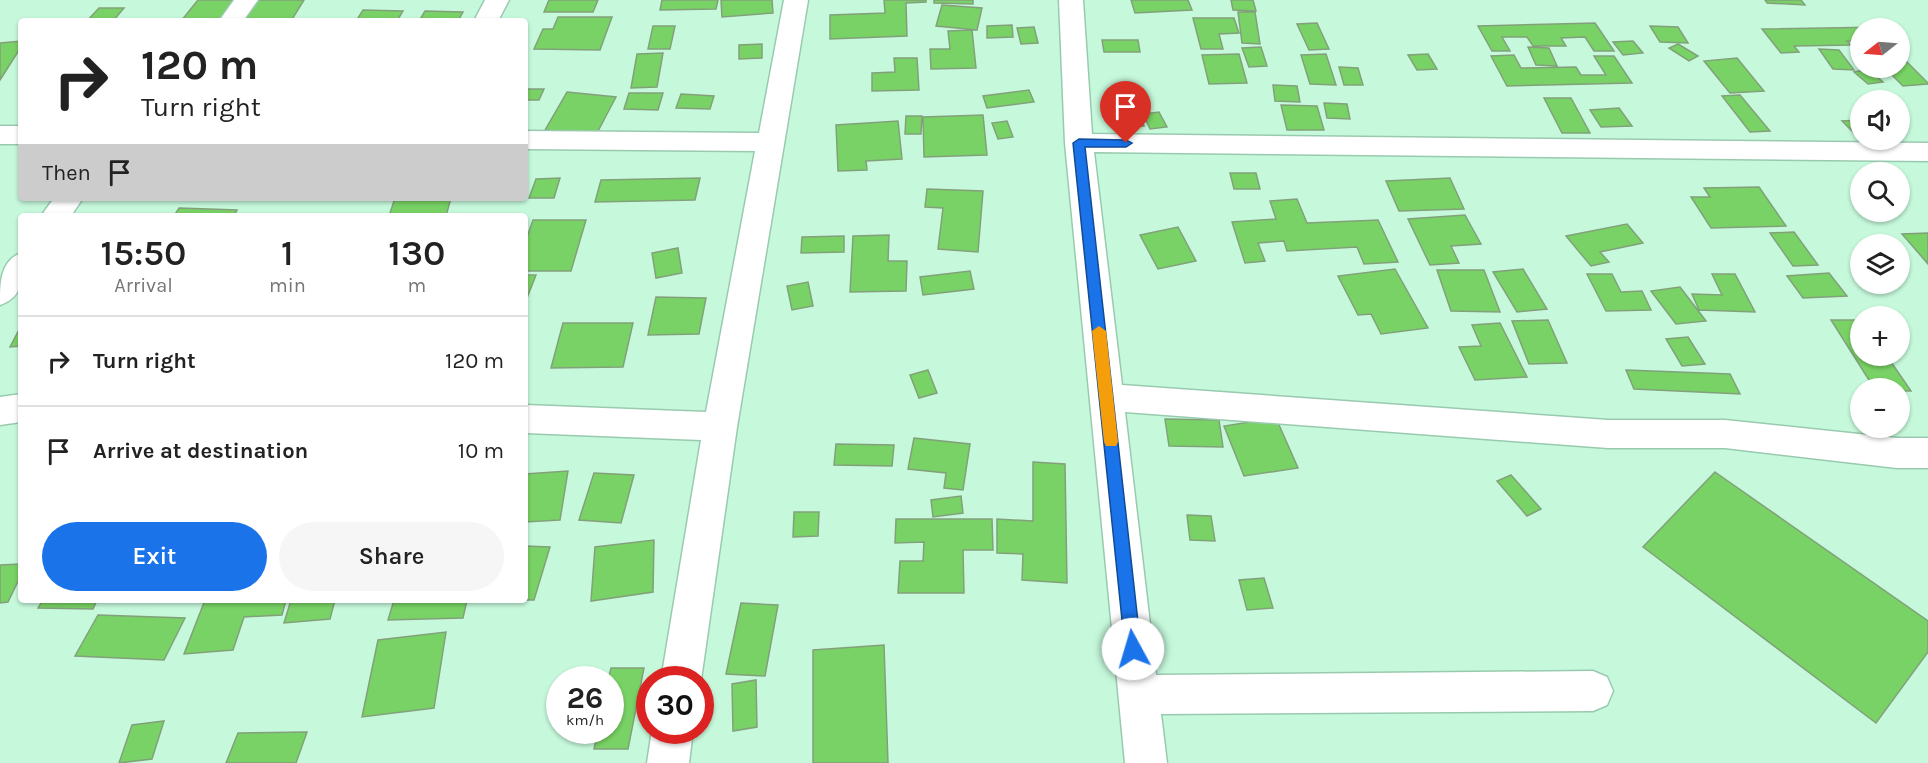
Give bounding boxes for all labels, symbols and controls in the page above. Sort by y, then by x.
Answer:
north arrow [1850,18,1910,78]
map controls [1850,18,1910,438]
text: 120 m [141,40,258,90]
icon: right [42,42,120,120]
pin [1100,81,1151,143]
icon: arrive [1109,90,1142,123]
button: sound [1850,90,1910,150]
text: Turn right [141,91,261,123]
icon: arrive [103,156,136,189]
text: Then [42,160,91,186]
button: search [1850,162,1910,222]
text: 15:50 [101,232,186,274]
text: 1 [281,232,294,274]
text: 130 [388,232,445,274]
button: layers [1850,234,1910,294]
text: Arrival [114,274,173,297]
text: min [269,274,306,297]
text: m [408,274,426,297]
button: + [1850,306,1910,366]
icon: right [42,345,75,378]
text: Turn right [93,348,196,374]
text: 120 m [445,348,504,374]
button: − [1850,378,1910,438]
icon: arrive [42,435,75,468]
text: Arrive at destination [93,438,308,464]
text: 10 m [458,438,504,464]
button: Exit [42,522,267,591]
button: Share [279,522,504,591]
position arrow [1101,617,1165,681]
speed limit sign: 30 [636,666,714,744]
text: 26 [567,680,603,716]
text: km/h [566,711,604,729]

